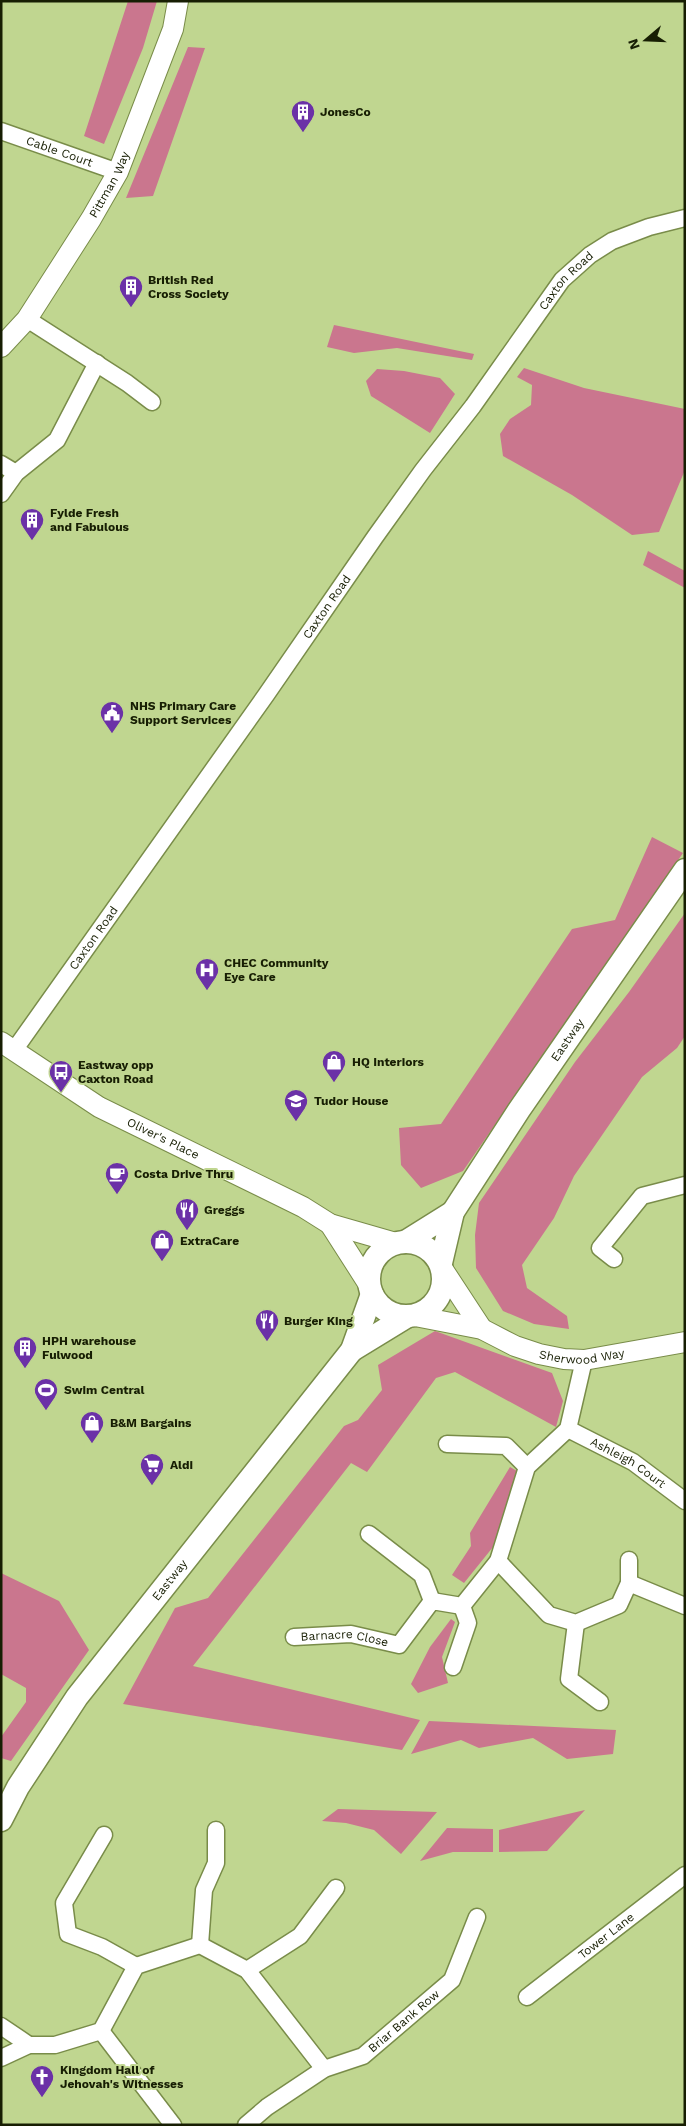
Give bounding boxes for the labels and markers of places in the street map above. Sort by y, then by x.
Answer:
building icon: JonesCo [290,99,316,133]
place label: JonesCo [320,105,371,119]
place label: British Red Cross Society [148,273,229,301]
building icon: British Red Cross Society [118,274,144,308]
place label: Fylde Fresh and Fabulous [50,506,130,534]
building icon: Fylde Fresh and Fabulous [19,507,45,541]
place label: NHS Primary Care Support Services [130,699,236,727]
public building icon: NHS Primary Care Support Services [99,700,125,734]
place label: CHEC Community Eye Care [224,956,329,984]
hospital icon: CHEC Community Eye Care [194,957,220,991]
shop icon: HQ Interiors [321,1049,347,1083]
place label: HQ Interiors [352,1055,424,1069]
place label: Eastway opp Caxton Road [78,1058,154,1086]
bus stop icon: Eastway opp Caxton Road [48,1059,74,1093]
school or university icon: Tudor House [283,1088,309,1122]
place label: Tudor House [314,1094,388,1108]
cafe icon: Costa Drive Thru [104,1161,130,1195]
place label: Costa Drive Thru [134,1167,233,1181]
restaurant icon: Greggs [174,1197,200,1231]
place label: Greggs [204,1203,245,1217]
shop icon: ExtraCare [149,1228,175,1262]
place label: ExtraCare [180,1234,239,1248]
restaurant icon: Burger King [254,1308,280,1342]
place label: Burger King [284,1314,353,1328]
place label: HPH warehouse Fulwood [42,1334,136,1362]
building icon: HPH warehouse Fulwood [12,1335,38,1369]
sports icon: Swim Central [33,1377,59,1411]
place label: Swim Central [64,1383,145,1397]
shop icon: B&M Bargains [79,1410,105,1444]
place label: B&M Bargains [110,1416,192,1430]
supermarket icon: Aldi [139,1452,165,1486]
place label: Aldi [170,1458,193,1472]
place label: Kingdom Hall of Jehovah's Witnesses [60,2063,184,2091]
church icon: Kingdom Hall of Jehovah's Witnesses [29,2064,55,2098]

